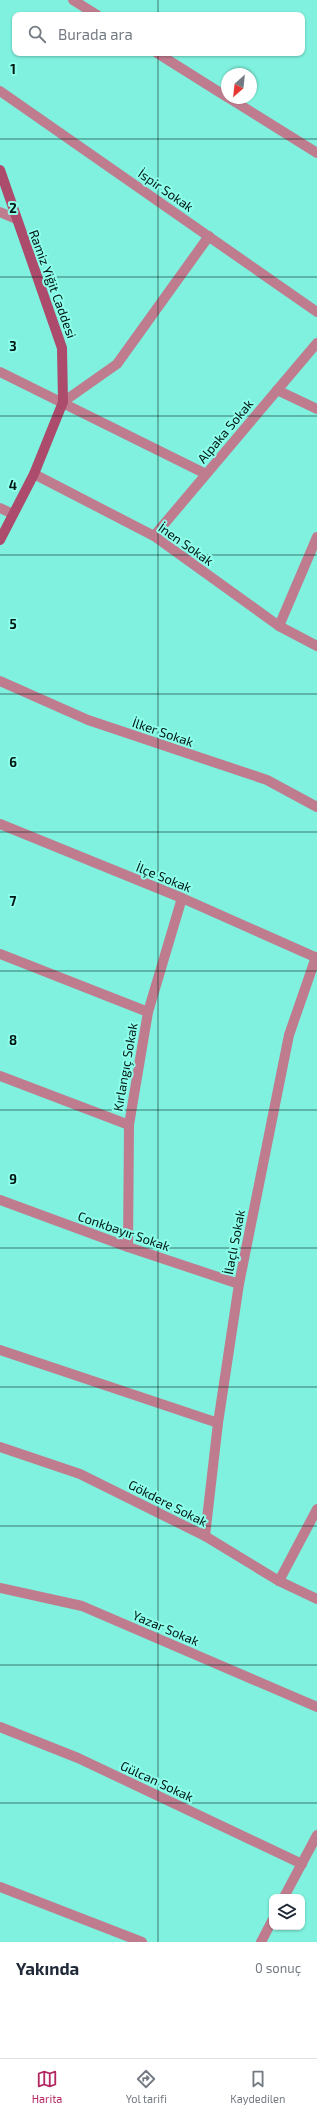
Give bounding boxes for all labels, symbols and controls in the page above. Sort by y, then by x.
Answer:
search box [12,12,305,56]
icon: search [26,23,48,45]
text: Burada ara [58,25,133,43]
text: 1 [10,61,16,77]
north arrow [221,68,257,104]
street label: İspir Sokak [135,165,197,215]
text: 2 [9,200,17,216]
street label: Ramiz Yiğit Caddesi [26,228,80,340]
text: 3 [9,338,17,354]
street label: Alpaka Sokak [194,396,257,466]
text: 4 [9,477,17,493]
street label: İnen Sokak [155,519,217,569]
text: 5 [9,616,17,632]
street label: İlker Sokak [130,714,196,750]
text: 6 [9,754,17,770]
street label: İlçe Sokak [134,859,194,896]
text: 7 [10,893,17,909]
street label: Kırlangıç Sokak [109,1021,142,1113]
text: 8 [9,1032,17,1048]
text: 9 [9,1171,17,1187]
street label: Conkbayır Sokak [76,1208,173,1254]
street label: İlaçlı Sokak [220,1208,249,1276]
street label: Gökdere Sokak [126,1476,210,1530]
street label: Yazar Sokak [130,1607,202,1649]
street label: Gülcan Sokak [118,1757,196,1805]
map controls [269,1894,305,1930]
button: layers [269,1894,305,1930]
text: Yakında [16,1958,79,1978]
text: 0 sonuç [255,1960,301,1976]
tab: Harita [32,2068,62,2105]
tab: Yol tarifi [126,2068,167,2105]
tab: Kaydedilen [230,2068,285,2105]

